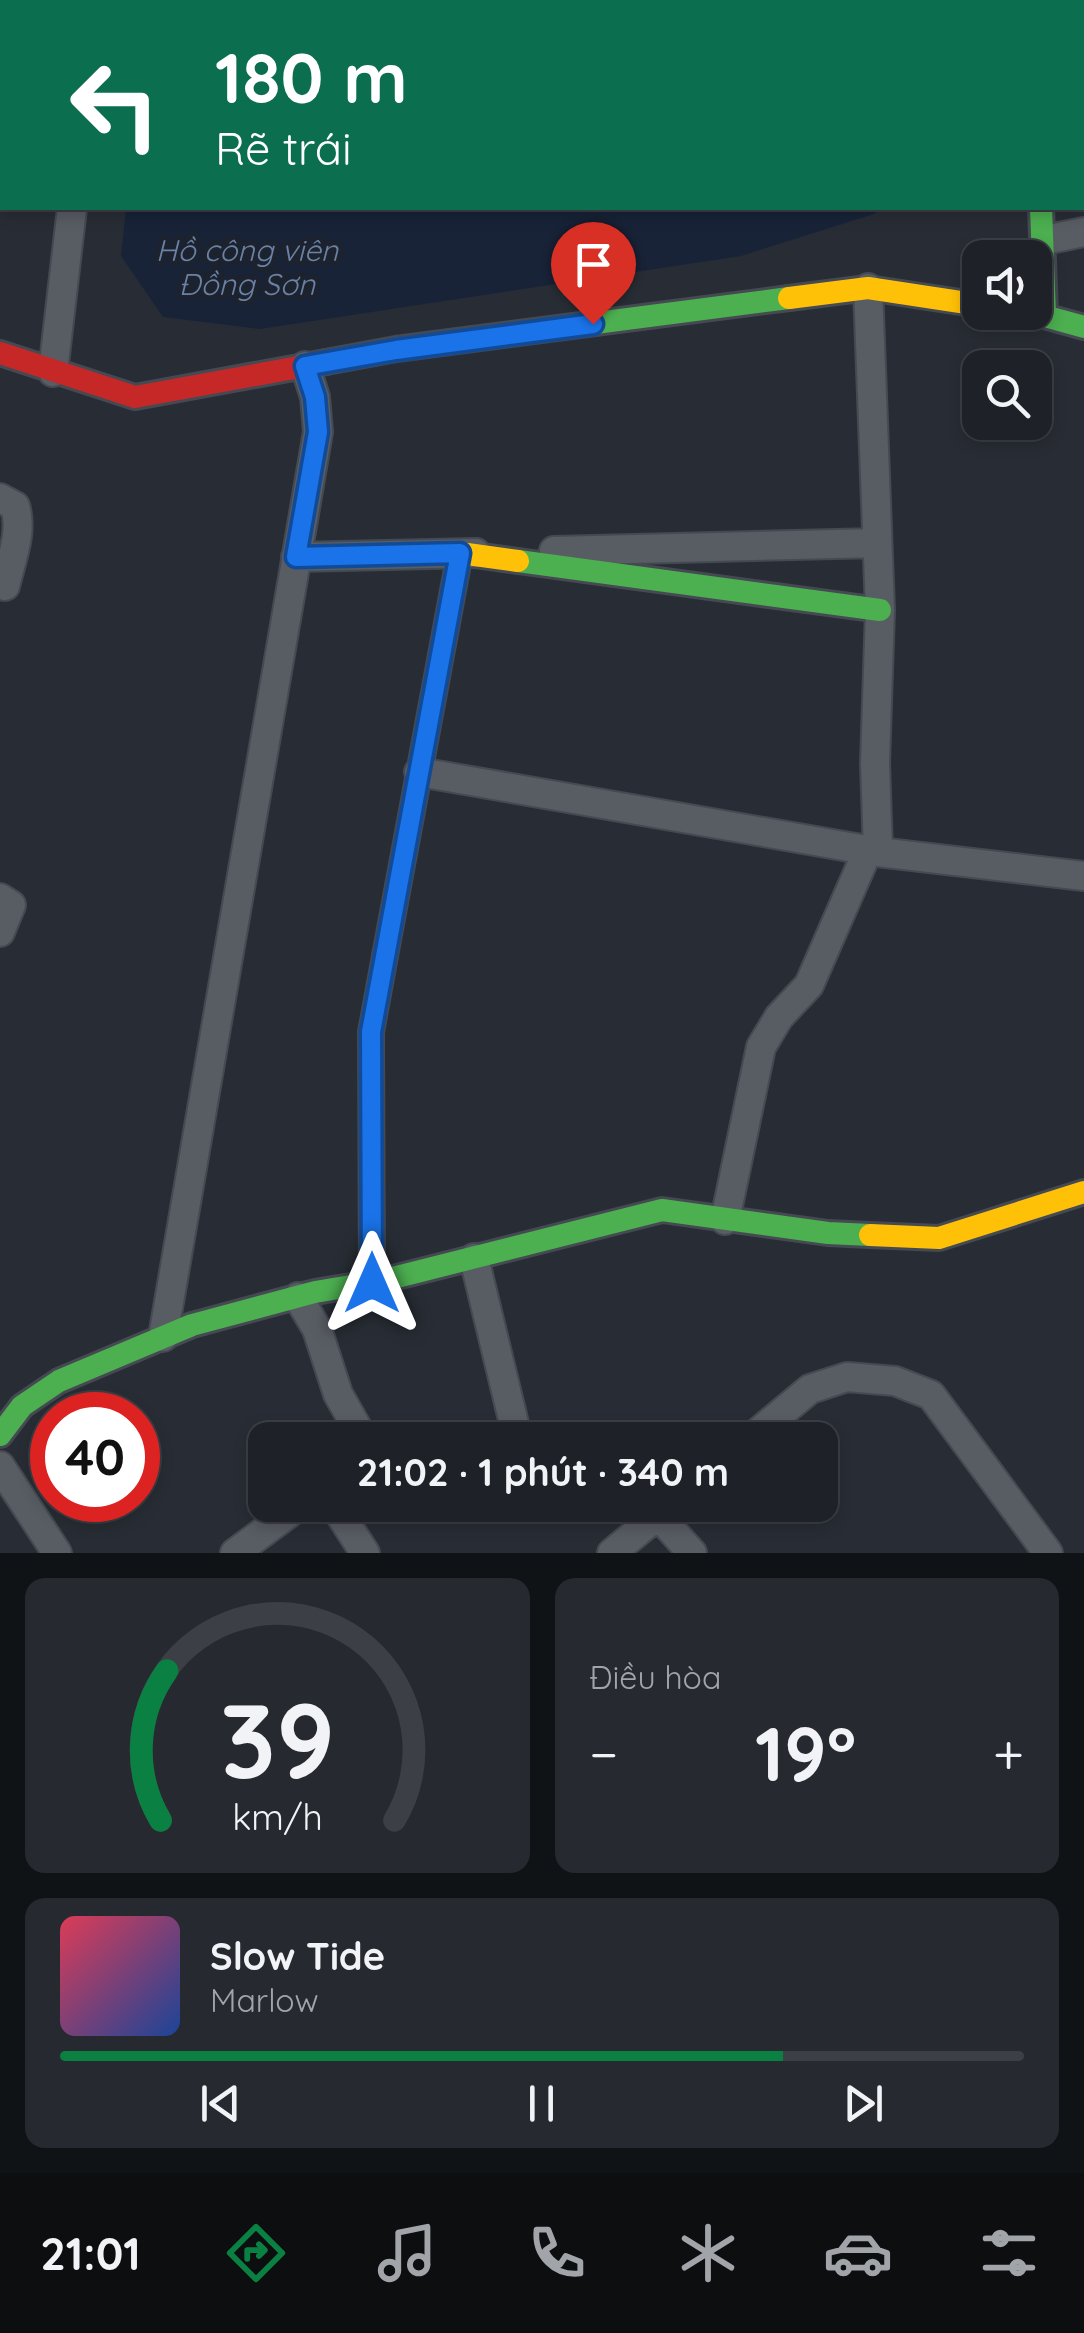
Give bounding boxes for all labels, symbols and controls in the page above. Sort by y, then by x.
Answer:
text: 180 m [215,33,408,121]
icon: left [50,40,180,170]
text: Rẽ trái [215,120,352,176]
pin [551,222,636,325]
water label: Hồ công viên Đồng Sơn [156,231,339,303]
icon: arrive [566,237,621,292]
map controls [962,240,1052,440]
button: sound [962,240,1052,330]
button: search [962,350,1052,440]
position arrow [320,1231,424,1335]
speed limit sign: 40 [30,1392,160,1522]
text: 21:02 · 1 phút · 340 m [357,1448,729,1496]
text: Điều hòa [590,1657,721,1697]
text: 39 [220,1674,335,1804]
text: 19° [755,1706,856,1800]
text: − [590,1719,618,1788]
text: + [993,1719,1024,1788]
text: km/h [232,1794,323,1839]
text: Slow Tide [210,1932,385,1980]
text: Marlow [210,1980,319,2020]
icon: previous [193,2076,248,2131]
icon: pause [514,2076,569,2131]
icon: next [836,2076,891,2131]
icon: directions [221,2218,291,2288]
icon: music [372,2218,442,2288]
icon: phone [522,2218,592,2288]
icon: climate [673,2218,743,2288]
icon: car [823,2218,893,2288]
icon: filters [974,2218,1044,2288]
text: 21:01 [40,2225,141,2281]

